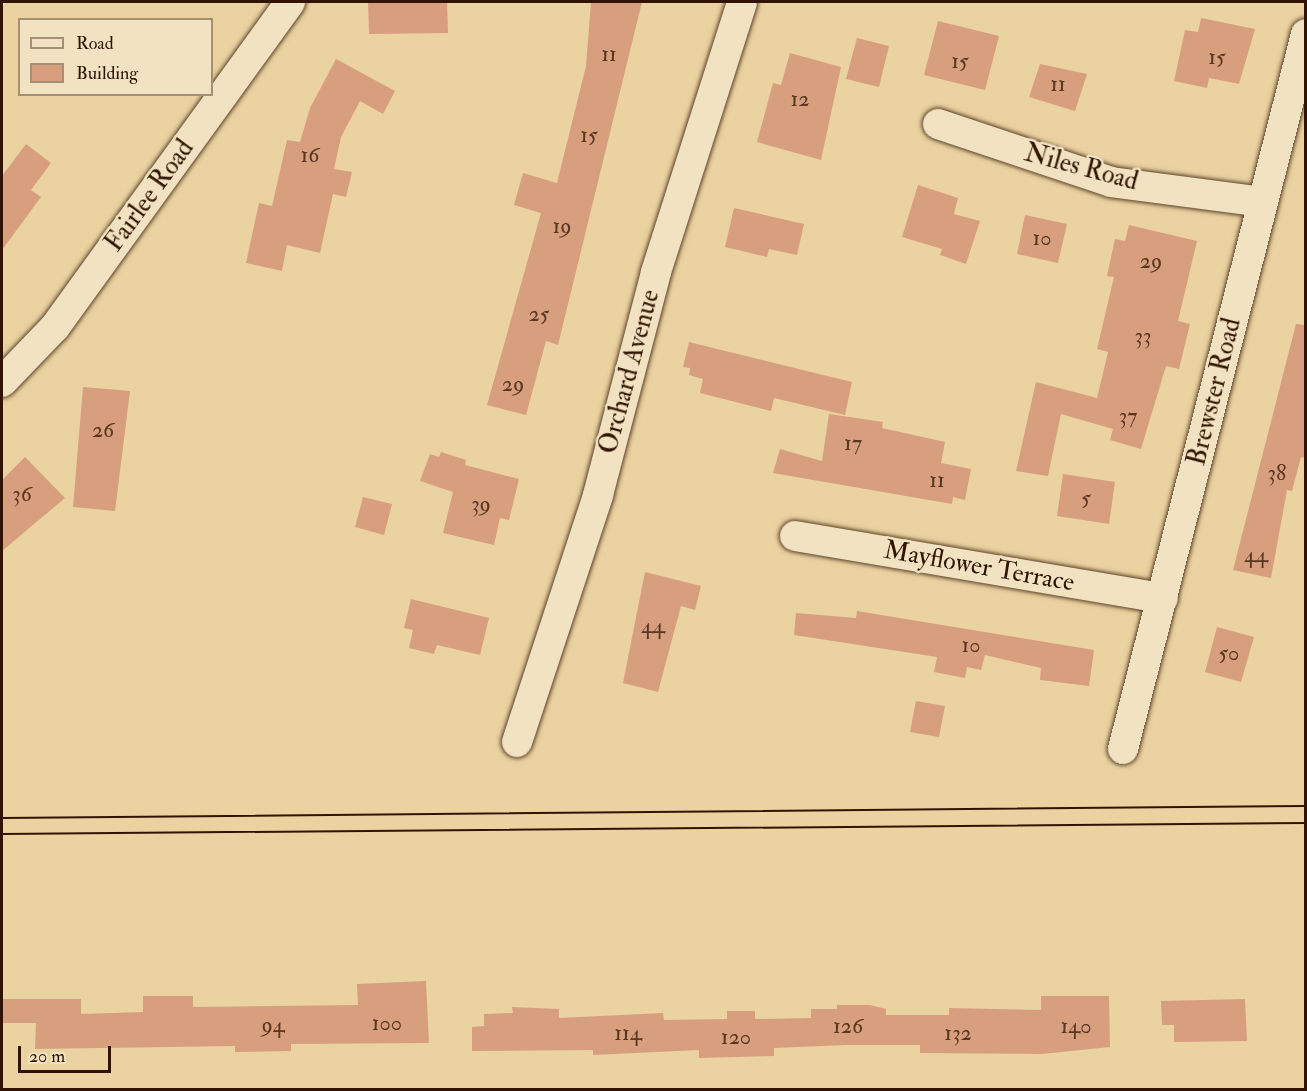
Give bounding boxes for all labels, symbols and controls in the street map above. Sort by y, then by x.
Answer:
legend [18,18,213,96]
text: Road [76,32,114,55]
house number: 11 [601,42,617,68]
house number: 15 [1208,45,1226,71]
house number: 15 [951,49,969,75]
text: Building [76,62,138,85]
house number: 11 [1050,72,1066,98]
house number: 12 [790,87,810,113]
house number: 15 [580,123,598,149]
street label: Fairlee Road [99,134,201,258]
street label: Niles Road [1021,138,1141,198]
house number: 16 [301,143,319,169]
house number: 19 [552,214,572,240]
house number: 10 [1032,226,1052,252]
house number: 29 [1140,249,1162,275]
street label: Orchard Avenue [593,287,667,457]
house number: 25 [529,302,549,328]
street label: Brewster Road [1182,315,1248,469]
house number: 33 [1135,324,1151,350]
house number: 29 [502,372,524,398]
house number: 37 [1119,404,1137,430]
house number: 26 [92,418,114,444]
house number: 17 [844,431,862,457]
house number: 38 [1268,461,1286,487]
house number: 11 [929,468,945,494]
house number: 36 [12,482,32,508]
house number: 5 [1081,486,1091,512]
house number: 39 [471,492,491,518]
street label: Mayflower Terrace [881,535,1077,599]
house number: 44 [1244,543,1268,569]
house number: 44 [641,614,665,640]
house number: 10 [961,633,981,659]
house number: 50 [1219,641,1239,667]
house number: 100 [372,1011,402,1037]
house number: 94 [261,1013,285,1039]
house number: 126 [833,1014,863,1040]
house number: 140 [1061,1014,1091,1040]
house number: 114 [614,1021,642,1047]
house number: 132 [944,1021,972,1047]
house number: 120 [721,1025,751,1051]
scale bar [21,1034,114,1072]
text: 20 m [29,1045,65,1068]

